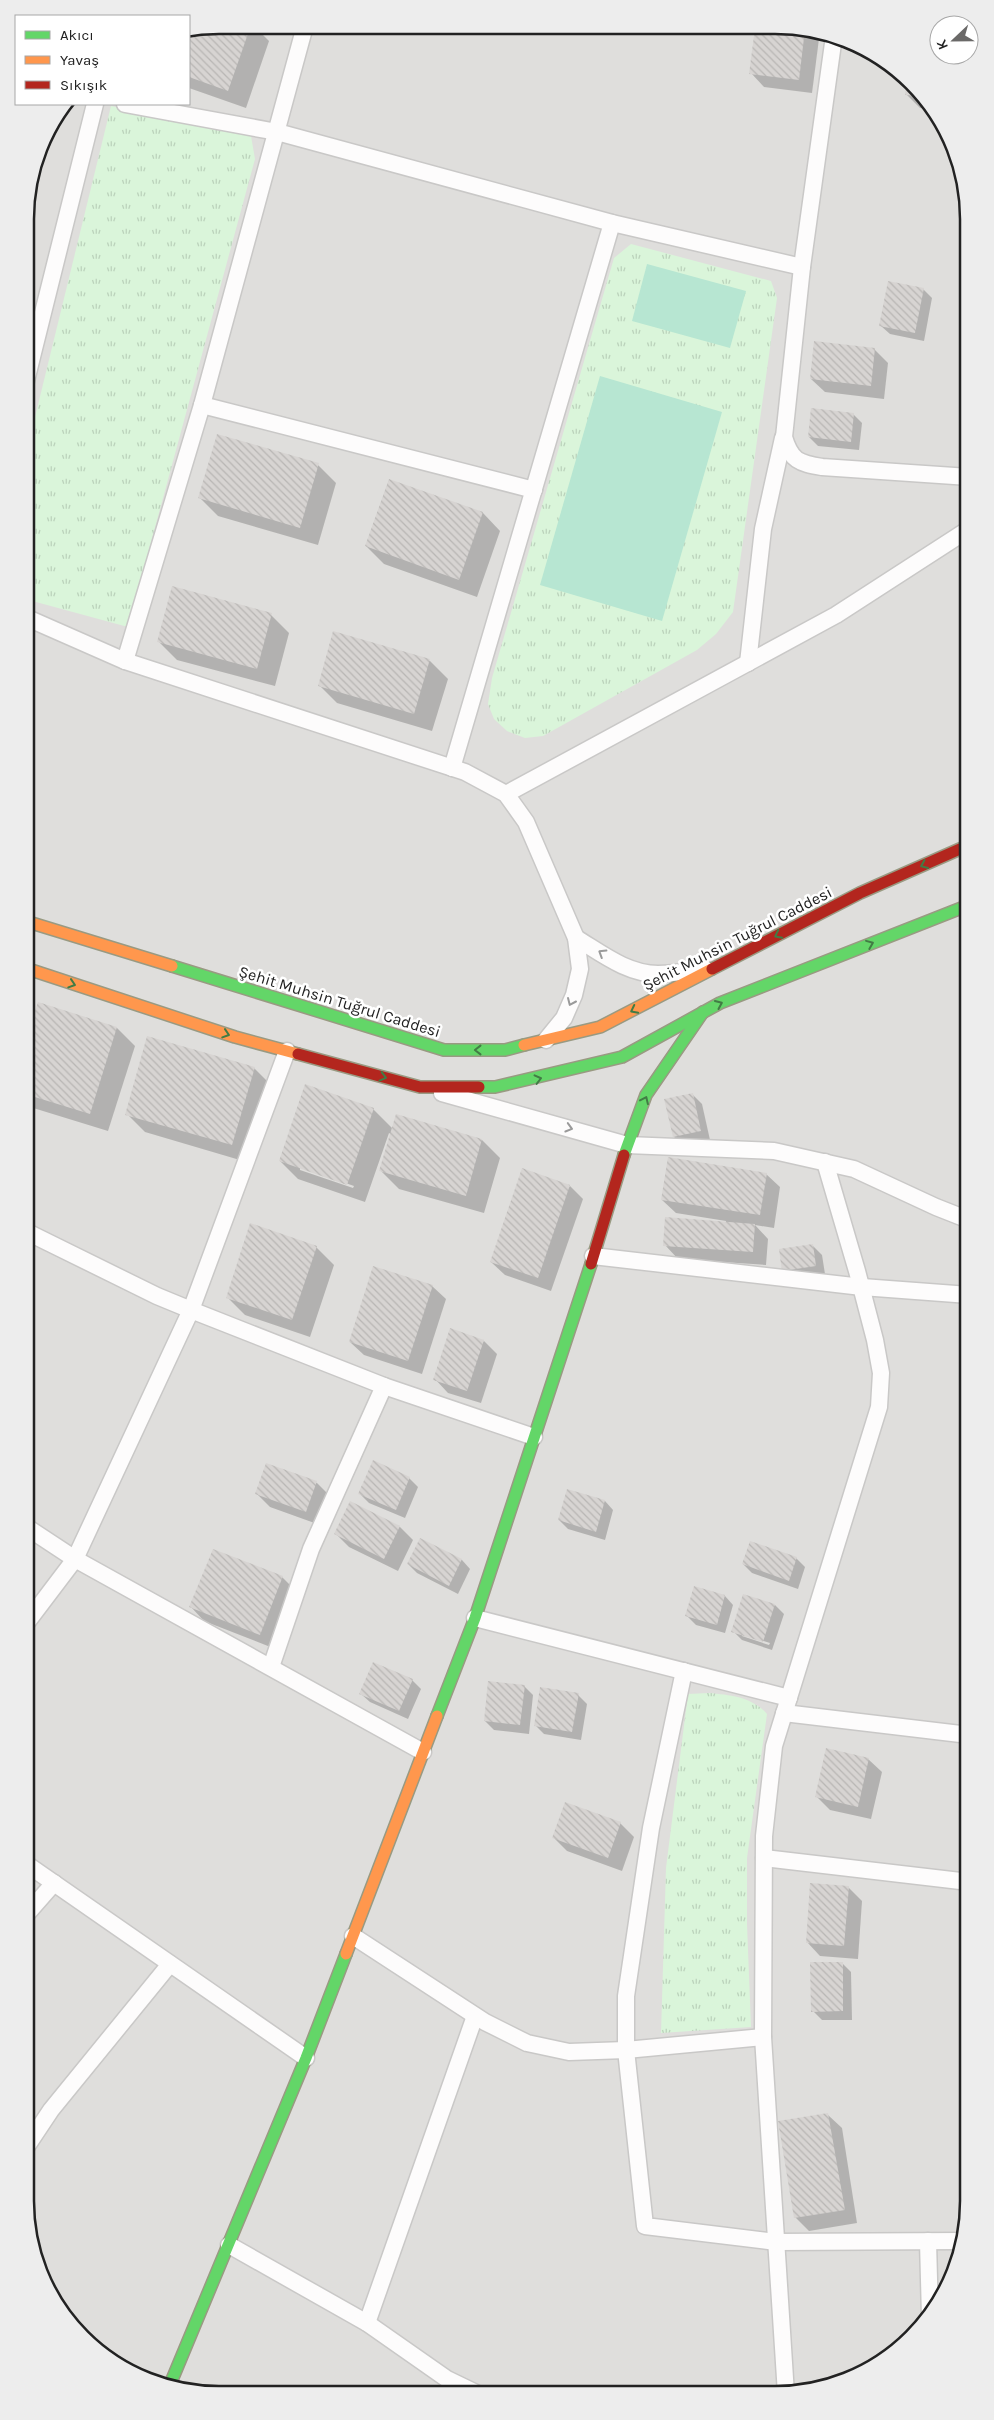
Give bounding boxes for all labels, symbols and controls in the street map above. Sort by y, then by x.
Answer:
legend [15,15,190,105]
north arrow [929,15,979,65]
text: Akıcı [60,26,94,44]
text: K [932,36,952,52]
text: Yavaş [60,51,99,69]
text: Sıkışık [60,76,107,94]
one-way arrow [920,858,929,869]
street label: Şehit Muhsin Tuğrul Caddesi [639,882,835,995]
one-way arrow [774,929,783,939]
one-way arrow [866,939,874,949]
one-way arrow [598,950,607,960]
street label: Şehit Muhsin Tuğrul Caddesi [237,962,443,1041]
one-way arrow [67,978,75,988]
one-way arrow [566,997,577,1006]
one-way arrow [714,1000,723,1010]
one-way arrow [630,1004,639,1014]
one-way arrow [221,1029,230,1039]
one-way arrow [474,1045,482,1055]
one-way arrow [378,1071,387,1082]
one-way arrow [534,1074,542,1084]
one-way arrow [639,1096,650,1105]
one-way arrow [564,1123,572,1133]

